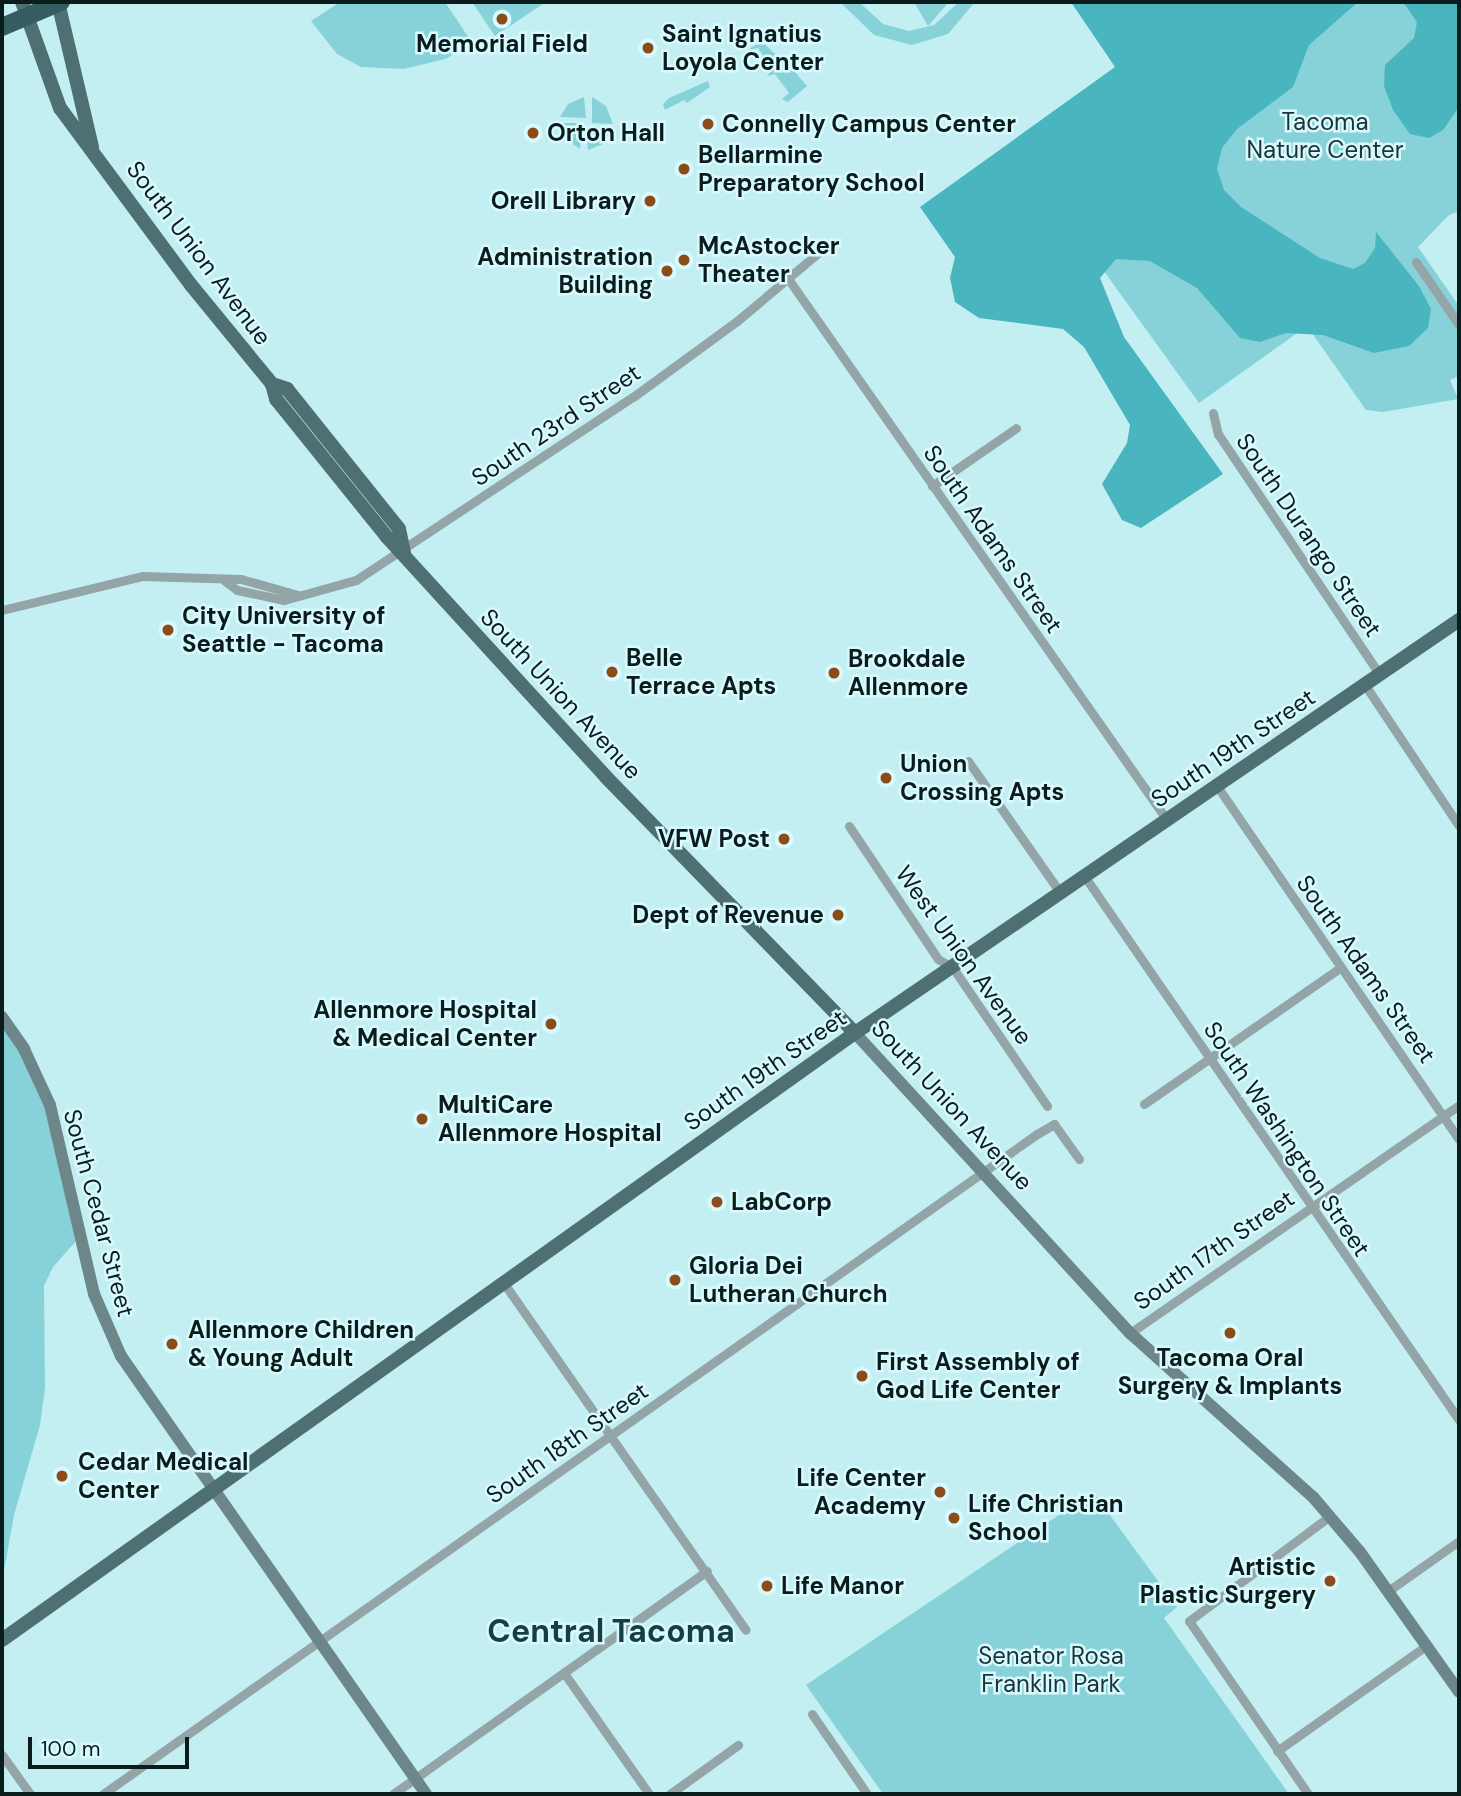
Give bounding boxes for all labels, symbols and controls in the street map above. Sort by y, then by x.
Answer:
marker: Memorial Field [494,11,510,27]
place label: Saint Ignatius Loyola Center [662,20,824,76]
place label: Memorial Field [416,30,588,58]
marker: Saint Ignatius Loyola Center [640,40,656,56]
park label: Tacoma Nature Center [1246,108,1404,164]
place label: Connelly Campus Center [722,110,1016,138]
marker: Connelly Campus Center [700,116,716,132]
place label: Orton Hall [547,119,665,147]
marker: Orton Hall [525,125,541,141]
place label: Bellarmine Preparatory School [698,141,925,197]
street label: South Union Avenue [120,155,278,351]
marker: Bellarmine Preparatory School [676,161,692,177]
place label: Orell Library [491,187,636,215]
marker: Orell Library [642,193,658,209]
place label: McAstocker Theater [698,232,840,288]
place label: Administration Building [477,243,653,299]
marker: McAstocker Theater [676,252,692,268]
marker: Administration Building [659,263,675,279]
street label: South 23rd Street [466,358,646,492]
street label: South Durango Street [1230,428,1388,642]
street label: South Adams Street [917,440,1069,638]
place label: City University of Seattle - Tacoma [182,602,385,658]
street label: South Union Avenue [475,603,647,785]
marker: City University of Seattle - Tacoma [160,622,176,638]
place label: Belle Terrace Apts [626,644,776,700]
place label: Brookdale Allenmore [848,645,968,701]
marker: Belle Terrace Apts [604,664,620,680]
marker: Brookdale Allenmore [826,665,842,681]
street label: South 19th Street [1145,682,1321,814]
place label: Union Crossing Apts [900,750,1064,806]
marker: Union Crossing Apts [878,770,894,786]
place label: VFW Post [658,825,770,853]
marker: VFW Post [776,831,792,847]
street label: West Union Avenue [889,860,1039,1050]
street label: South Adams Street [1290,870,1442,1068]
place label: Dept of Revenue [632,901,824,929]
marker: Dept of Revenue [830,907,846,923]
place label: Allenmore Hospital & Medical Center [313,996,537,1052]
street label: South 19th Street [678,1003,852,1137]
street label: South Union Avenue [866,1014,1038,1196]
marker: Allenmore Hospital & Medical Center [543,1016,559,1032]
street label: South Washington Street [1198,1016,1376,1262]
place label: MultiCare Allenmore Hospital [438,1091,662,1147]
street label: South Cedar Street [57,1106,141,1320]
marker: MultiCare Allenmore Hospital [412,1109,432,1129]
street label: South 17th Street [1128,1184,1300,1316]
place label: LabCorp [731,1188,832,1216]
marker: LabCorp [709,1194,725,1210]
place label: Gloria Dei Lutheran Church [689,1252,888,1308]
marker: Gloria Dei Lutheran Church [667,1272,683,1288]
place label: Allenmore Children & Young Adult [188,1316,414,1372]
marker: Tacoma Oral Surgery & Implants [1222,1325,1238,1341]
marker: Allenmore Children & Young Adult [162,1334,182,1354]
place label: Tacoma Oral Surgery & Implants [1118,1344,1342,1400]
place label: First Assembly of God Life Center [876,1348,1080,1404]
marker: First Assembly of God Life Center [854,1368,870,1384]
street label: South 18th Street [480,1376,654,1510]
place label: Cedar Medical Center [78,1448,248,1504]
place label: Life Center Academy [796,1464,926,1520]
marker: Cedar Medical Center [52,1466,72,1486]
marker: Life Center Academy [932,1484,948,1500]
place label: Life Christian School [968,1490,1124,1546]
marker: Life Christian School [946,1510,962,1526]
place label: Artistic Plastic Surgery [1140,1553,1316,1609]
place label: Life Manor [781,1572,904,1600]
marker: Artistic Plastic Surgery [1322,1573,1338,1589]
marker: Life Manor [759,1578,775,1594]
district label: Central Tacoma [487,1612,735,1650]
park label: Senator Rosa Franklin Park [978,1642,1124,1698]
scale bar [32,1722,192,1766]
text: 100 m [41,1735,101,1763]

